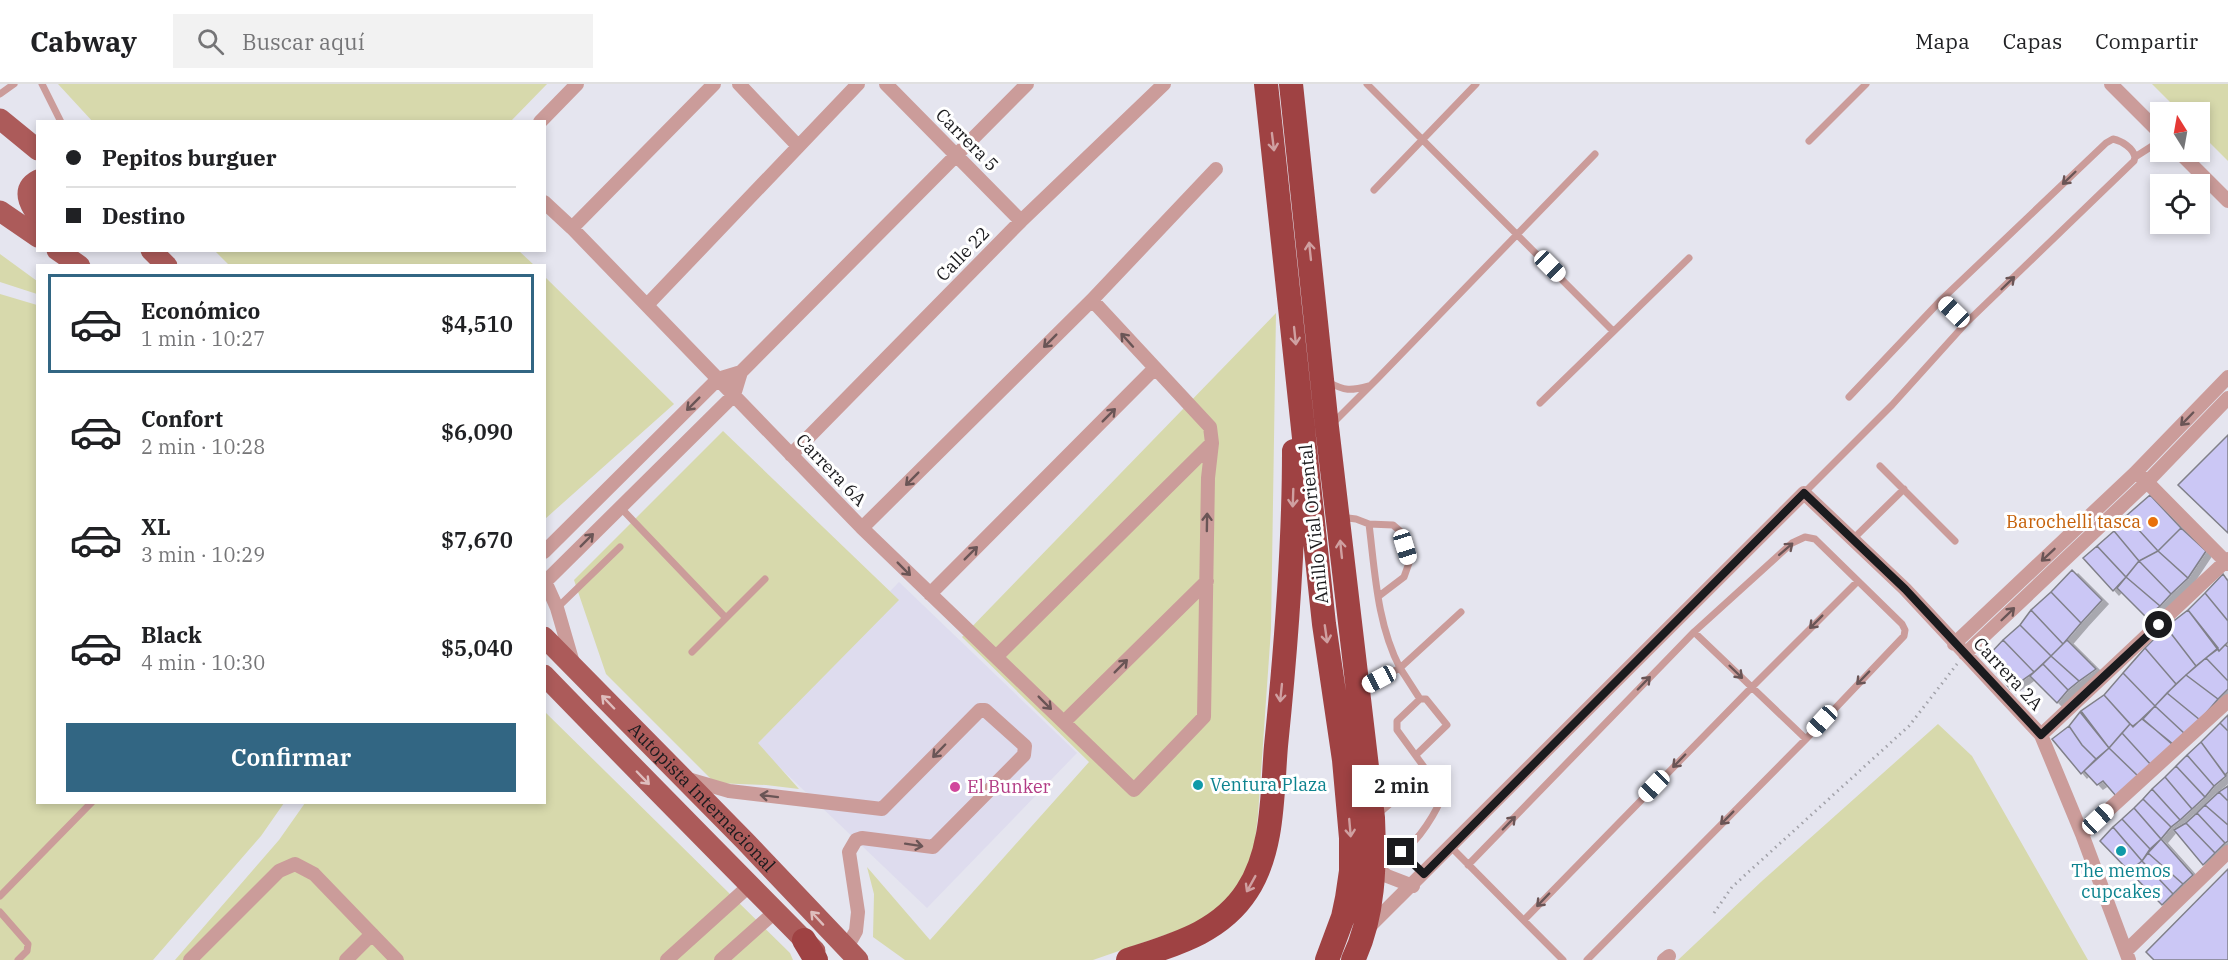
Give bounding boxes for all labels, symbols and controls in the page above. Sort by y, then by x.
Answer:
search box [173,14,593,68]
text: Cabway [30,23,137,60]
icon: search [194,25,227,58]
text: Buscar aquí [242,27,365,56]
text: Mapa [1915,27,1970,55]
text: Capas [2003,27,2062,55]
text: Compartir [2095,27,2198,55]
north arrow [2150,102,2210,162]
map controls [2150,102,2210,234]
street label: Carrera 5 [931,103,1004,176]
one-way arrow [1268,132,1279,151]
text: Pepitos burguer [102,143,277,172]
one-way arrow [2062,171,2077,186]
button: locate [2150,174,2210,234]
text: Destino [102,201,185,230]
street label: Calle 22 [931,221,994,286]
one-way arrow [1304,242,1315,261]
car [1531,247,1569,285]
one-way arrow [2001,275,2016,290]
car [1935,293,1973,331]
text: Económico [141,296,260,325]
icon: car [69,297,123,351]
text: $4,510 [441,309,513,338]
text: 1 min · 10:27 [141,325,265,352]
one-way arrow [1290,325,1301,345]
one-way arrow [1120,332,1134,347]
one-way arrow [1043,334,1058,349]
one-way arrow [686,397,701,412]
text: Confort [141,404,223,433]
icon: car [69,405,123,459]
one-way arrow [1101,407,1116,422]
one-way arrow [2180,411,2195,426]
text: $6,090 [441,417,513,446]
street label: Carrera 6A [791,429,872,511]
text: 2 min · 10:28 [141,433,265,460]
street label: Anillo Vial Oriental [1294,443,1333,605]
one-way arrow [904,471,919,486]
one-way arrow [1287,488,1298,508]
place label: Barochelli tasca [2006,510,2141,533]
text: XL [141,512,171,541]
icon: car [69,513,123,567]
one-way arrow [1202,513,1213,533]
marker: Barochelli tasca [2146,515,2160,529]
text: $7,670 [441,525,513,554]
car [1391,527,1419,567]
one-way arrow [580,532,595,547]
one-way arrow [1335,540,1346,560]
text: 3 min · 10:29 [141,541,265,568]
one-way arrow [1778,542,1794,555]
one-way arrow [964,545,978,560]
one-way arrow [2041,548,2056,562]
one-way arrow [897,561,912,576]
one-way arrow [2000,607,2015,621]
route start [2145,611,2172,638]
one-way arrow [1809,615,1824,630]
text: Black [141,620,202,649]
icon: car [69,621,123,675]
one-way arrow [1320,624,1331,644]
street label: Carrera 2A [1969,632,2049,716]
text: $5,040 [441,633,513,662]
text: 4 min · 10:30 [141,649,265,676]
one-way arrow [1113,659,1128,674]
car [1359,663,1399,695]
one-way arrow [1729,665,1744,679]
one-way arrow [1856,670,1871,685]
one-way arrow [1637,675,1652,690]
one-way arrow [1275,682,1286,702]
one-way arrow [601,695,616,710]
one-way arrow [1037,696,1052,711]
car [1803,702,1841,740]
street label: Autopista Internacional [624,717,780,877]
button: Confirmar [66,723,516,792]
one-way arrow [932,743,946,758]
one-way arrow [1672,753,1686,768]
callout: 2 min [1352,765,1450,807]
car [1635,767,1673,805]
one-way arrow [636,770,651,785]
text: 2 min [1374,772,1429,799]
place label: Ventura Plaza [1210,773,1327,796]
place label: El Bunker [967,775,1051,798]
marker: Ventura Plaza [1191,778,1205,792]
marker: El Bunker [948,780,962,794]
one-way arrow [759,790,779,801]
car [2079,800,2117,838]
one-way arrow [1720,810,1735,825]
one-way arrow [1502,816,1516,831]
one-way arrow [1345,817,1356,837]
route end [1387,838,1414,865]
one-way arrow [903,840,923,851]
marker: The memos cupcakes [2114,844,2128,858]
place label: The memos cupcakes [2071,859,2171,903]
one-way arrow [1245,875,1257,892]
one-way arrow [1535,893,1550,908]
one-way arrow [810,911,824,926]

